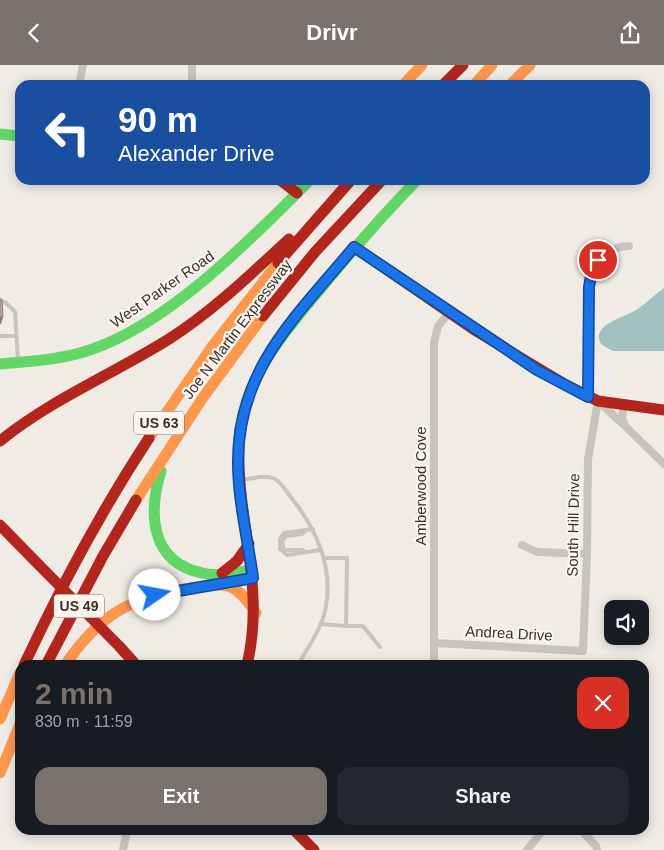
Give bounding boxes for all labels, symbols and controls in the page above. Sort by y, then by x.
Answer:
icon: back [20,19,48,47]
icon: share [616,19,644,47]
text: Drivr [306,20,358,45]
icon: left [35,100,100,165]
text: 90 m [118,100,198,139]
text: Alexander Drive [118,141,275,166]
pin [577,239,619,281]
icon: arrive [584,246,612,274]
street label: West Parker Road [107,247,217,331]
street label: Joe N Martin Expressway [179,256,295,402]
road number: US 63 [134,411,184,434]
street label: Amberwood Cove [412,426,429,546]
street label: South Hill Drive [564,473,582,577]
position arrow [128,568,180,620]
road number: US 49 [54,595,104,617]
map controls [604,600,649,645]
button: sound [604,600,649,645]
street label: Andrea Drive [465,622,553,644]
text: 2 min [35,677,113,710]
button: close [577,677,629,729]
text: 830 m · 11:59 [35,713,133,730]
button: Exit [35,767,327,825]
button: Share [337,767,629,825]

